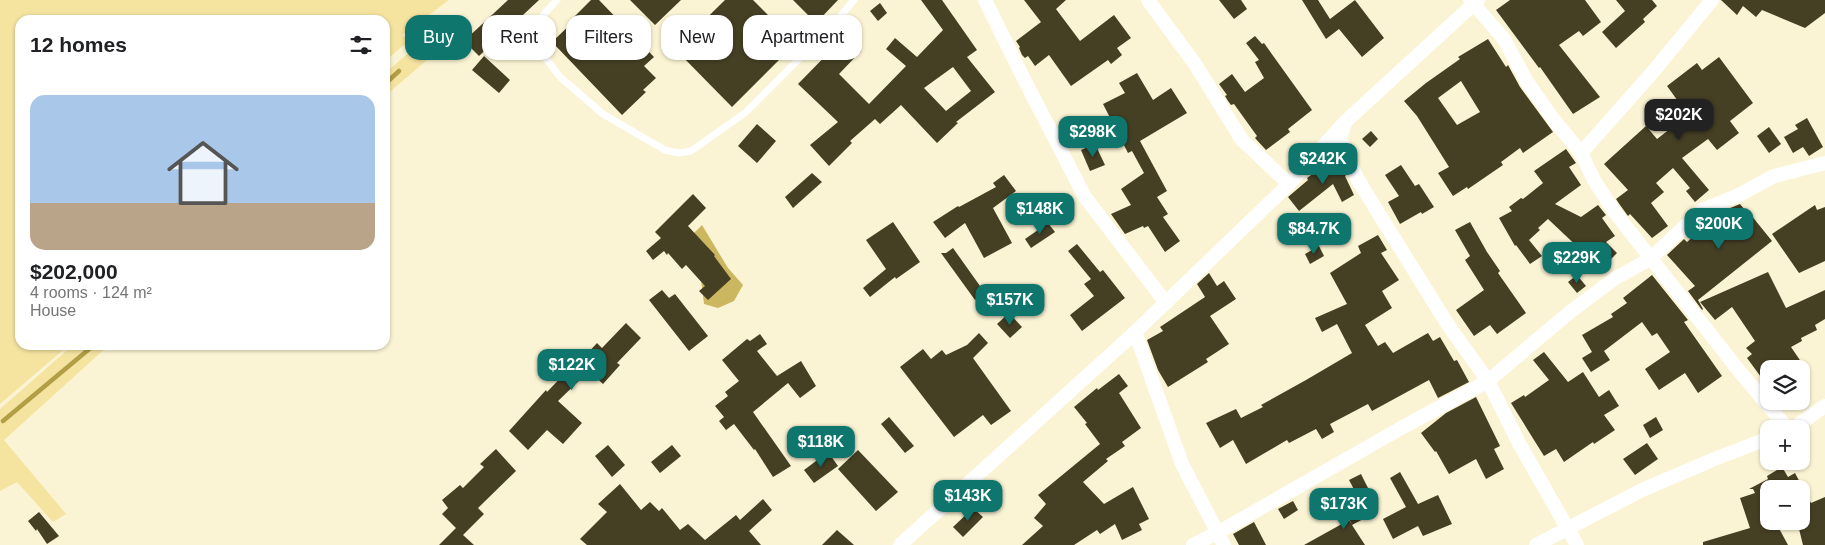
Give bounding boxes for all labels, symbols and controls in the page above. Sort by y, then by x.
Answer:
chip: Buy [405,15,472,60]
chip: Rent [482,15,556,60]
chip: Filters [566,15,651,60]
chip: New [661,15,733,60]
chip: Apartment [743,15,862,60]
icon: filters [347,31,375,59]
text: 12 homes [30,33,127,56]
pin: $202K [1644,98,1714,141]
text: $202K [1655,106,1703,123]
pin: $298K [1058,116,1128,158]
text: $298K [1069,123,1117,140]
icon: home [158,128,248,218]
pin: $242K [1288,142,1358,185]
text: $242K [1299,150,1347,167]
pin: $148K [1005,192,1075,235]
text: $148K [1016,200,1064,217]
pin: $200K [1684,208,1754,250]
pin: $84.7K [1273,212,1355,255]
text: $200K [1695,215,1743,232]
text: $84.7K [1288,220,1340,237]
pin: $229K [1542,242,1612,284]
text: $229K [1553,249,1601,266]
text: $202,000 [30,260,118,283]
text: 4 rooms · 124 m² [30,284,152,301]
pin: $157K [975,284,1045,326]
text: $157K [986,291,1034,308]
text: House [30,302,76,319]
pin: $122K [537,348,607,391]
text: $122K [548,356,596,373]
map controls [1760,360,1810,530]
button: layers [1760,360,1810,410]
button: + [1760,420,1810,470]
pin: $118K [786,426,856,468]
text: $118K [798,433,844,450]
pin: $143K [933,480,1003,522]
button: − [1760,480,1810,530]
text: $143K [944,487,992,504]
pin: $173K [1309,488,1379,530]
text: $173K [1320,495,1368,512]

